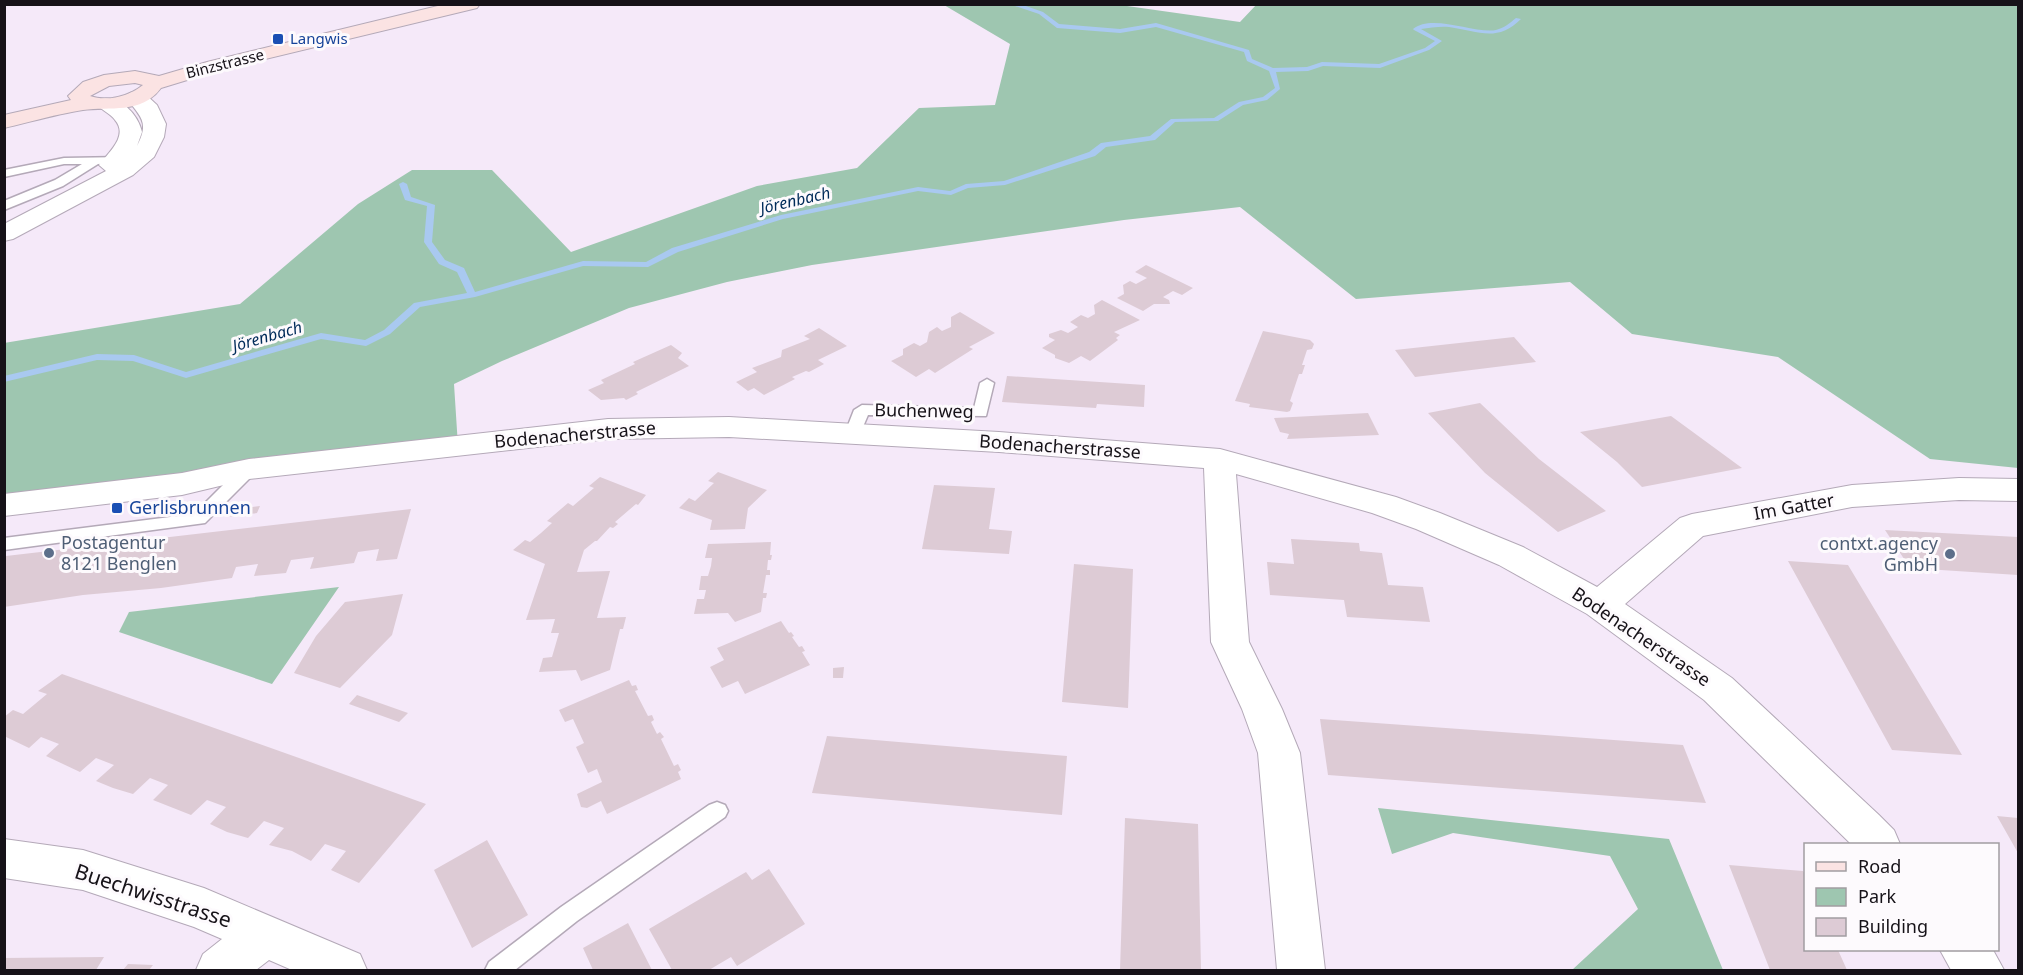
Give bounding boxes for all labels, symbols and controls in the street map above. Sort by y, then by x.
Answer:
place label: Langwis [290,28,348,48]
marker: Langwis [271,32,285,46]
street label: Binzstrasse [184,44,266,82]
water label: Jörenbach [755,181,832,219]
water label: Jörenbach [227,316,304,357]
street label: Buchenweg [874,397,974,423]
street label: Bodenacherstrasse [493,415,657,453]
street label: Bodenacherstrasse [978,428,1142,464]
street label: Im Gatter [1752,487,1837,525]
place label: Gerlisbrunnen [129,495,251,519]
marker: Gerlisbrunnen [110,501,124,515]
place label: Postagentur 8121 Benglen [61,530,177,575]
place label: contxt.agency GmbH [1820,531,1939,576]
marker: Postagentur 8121 Benglen [42,546,56,560]
marker: contxt.agency GmbH [1943,547,1957,561]
street label: Bodenacherstrasse [1568,581,1715,691]
legend [1804,843,1999,951]
text: Road [1858,854,1901,878]
street label: Buechwisstrasse [71,857,235,934]
text: Park [1858,884,1896,908]
text: Building [1858,914,1928,938]

